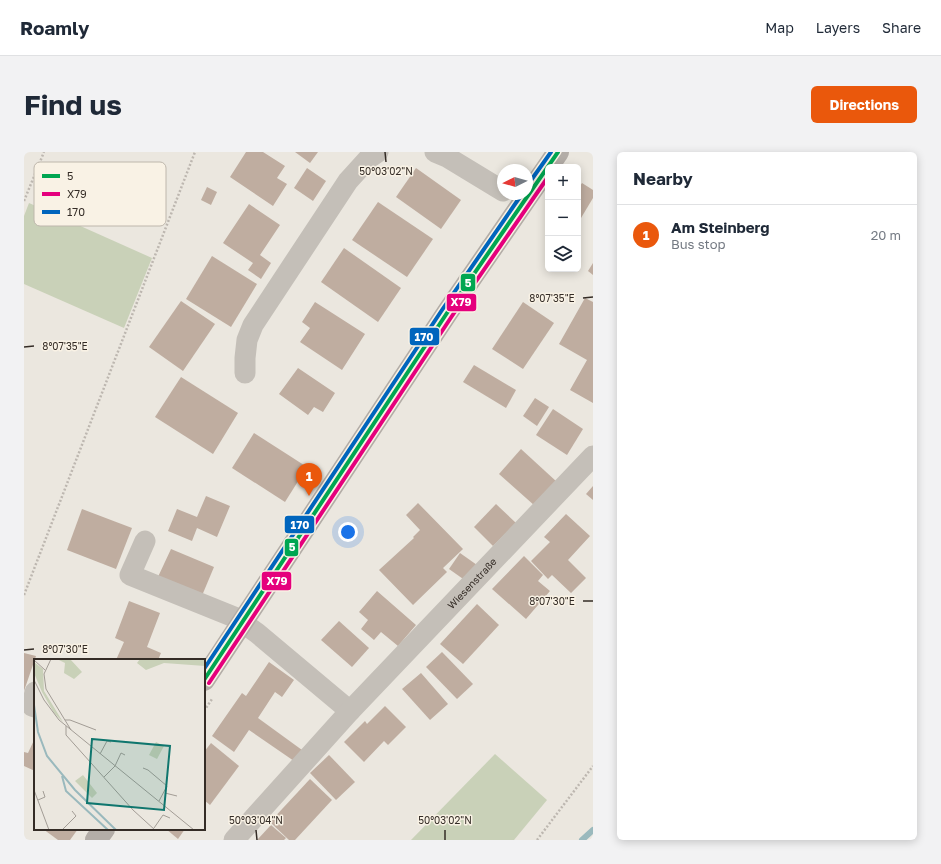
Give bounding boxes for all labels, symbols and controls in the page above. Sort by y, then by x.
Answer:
text: Roamly [20,16,89,39]
text: Map [765,19,794,36]
text: Layers [816,19,860,36]
text: Share [882,19,921,36]
button: Directions [811,86,917,123]
text: Find us [24,88,122,121]
legend [34,162,166,226]
north arrow [497,164,533,200]
map controls [545,164,581,272]
button: + [545,164,581,200]
text: 50°03'02"N [359,165,413,177]
text: Nearby [633,168,693,189]
text: 5 [67,169,73,182]
text: X79 [67,187,87,200]
button: − [545,200,581,236]
text: 170 [67,205,85,218]
text: Am Steinberg [671,218,769,236]
text: 1 [643,227,649,243]
text: 20 m [871,227,901,243]
button: layers [545,236,581,272]
text: Bus stop [671,236,726,252]
line badge: 5 [460,273,476,292]
text: 5 [465,276,472,289]
text: 8°07'35"E [529,292,575,304]
line badge: X79 [446,293,477,312]
text: X79 [451,295,471,308]
line badge: 170 [409,327,440,346]
text: 170 [415,330,433,343]
text: 8°07'35"E [42,340,88,352]
pin: 1 [296,463,322,496]
line badge: 170 [284,515,315,534]
text: 170 [291,518,309,531]
your location [338,522,358,542]
line badge: 5 [284,538,299,557]
text: 5 [289,540,296,553]
street label: Wiesenstraße [445,555,499,611]
line badge: X79 [261,571,292,591]
text: X79 [267,574,287,587]
text: 8°07'30"E [529,595,575,607]
text: 8°07'30"E [42,643,88,655]
inset map [34,659,205,830]
text: 50°03'04"N [229,814,283,826]
text: 50°03'02"N [418,814,472,826]

